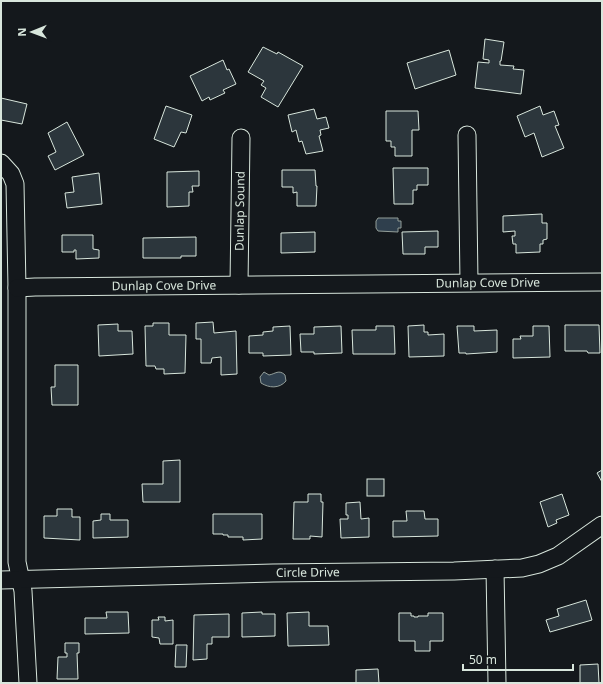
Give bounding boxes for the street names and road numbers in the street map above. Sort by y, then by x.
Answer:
street label: Dunlap Sound [230,171,249,251]
street label: Dunlap Cove Drive [436,274,540,291]
street label: Dunlap Cove Drive [112,276,216,294]
street label: Circle Drive [276,563,340,581]

